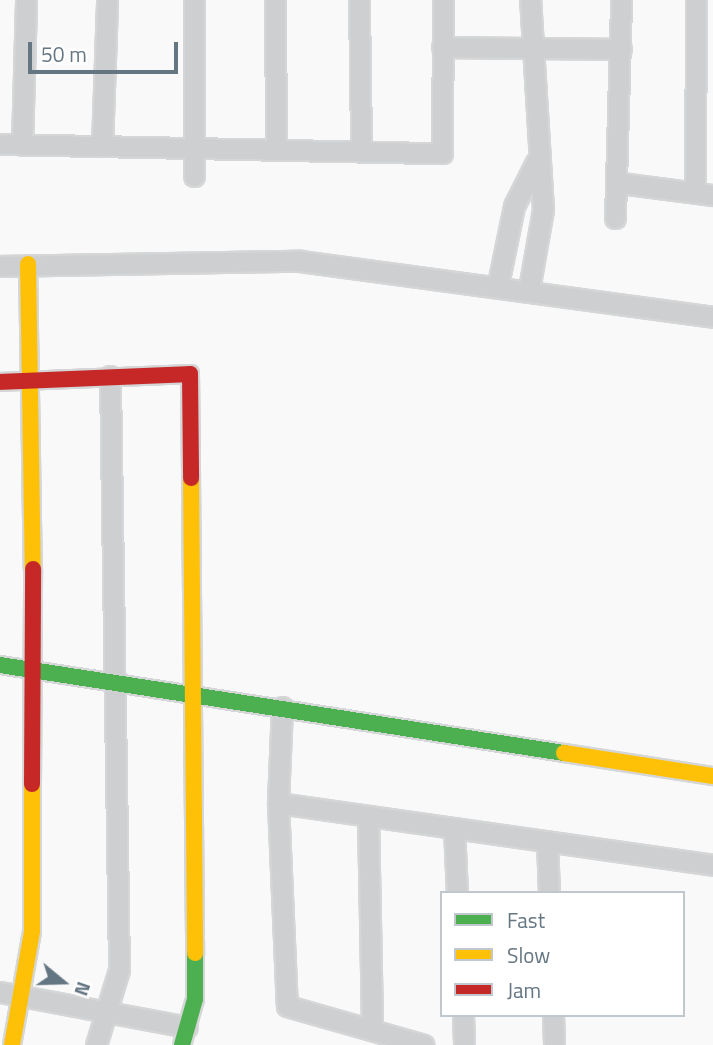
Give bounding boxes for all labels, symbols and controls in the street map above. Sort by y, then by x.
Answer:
scale bar [32,28,182,72]
text: 50 m [41,38,87,70]
legend [440,891,685,1017]
text: Fast [507,904,545,936]
text: Slow [507,939,550,971]
north arrow [28,947,98,1017]
text: Jam [507,974,541,1006]
text: N [67,978,99,1000]

